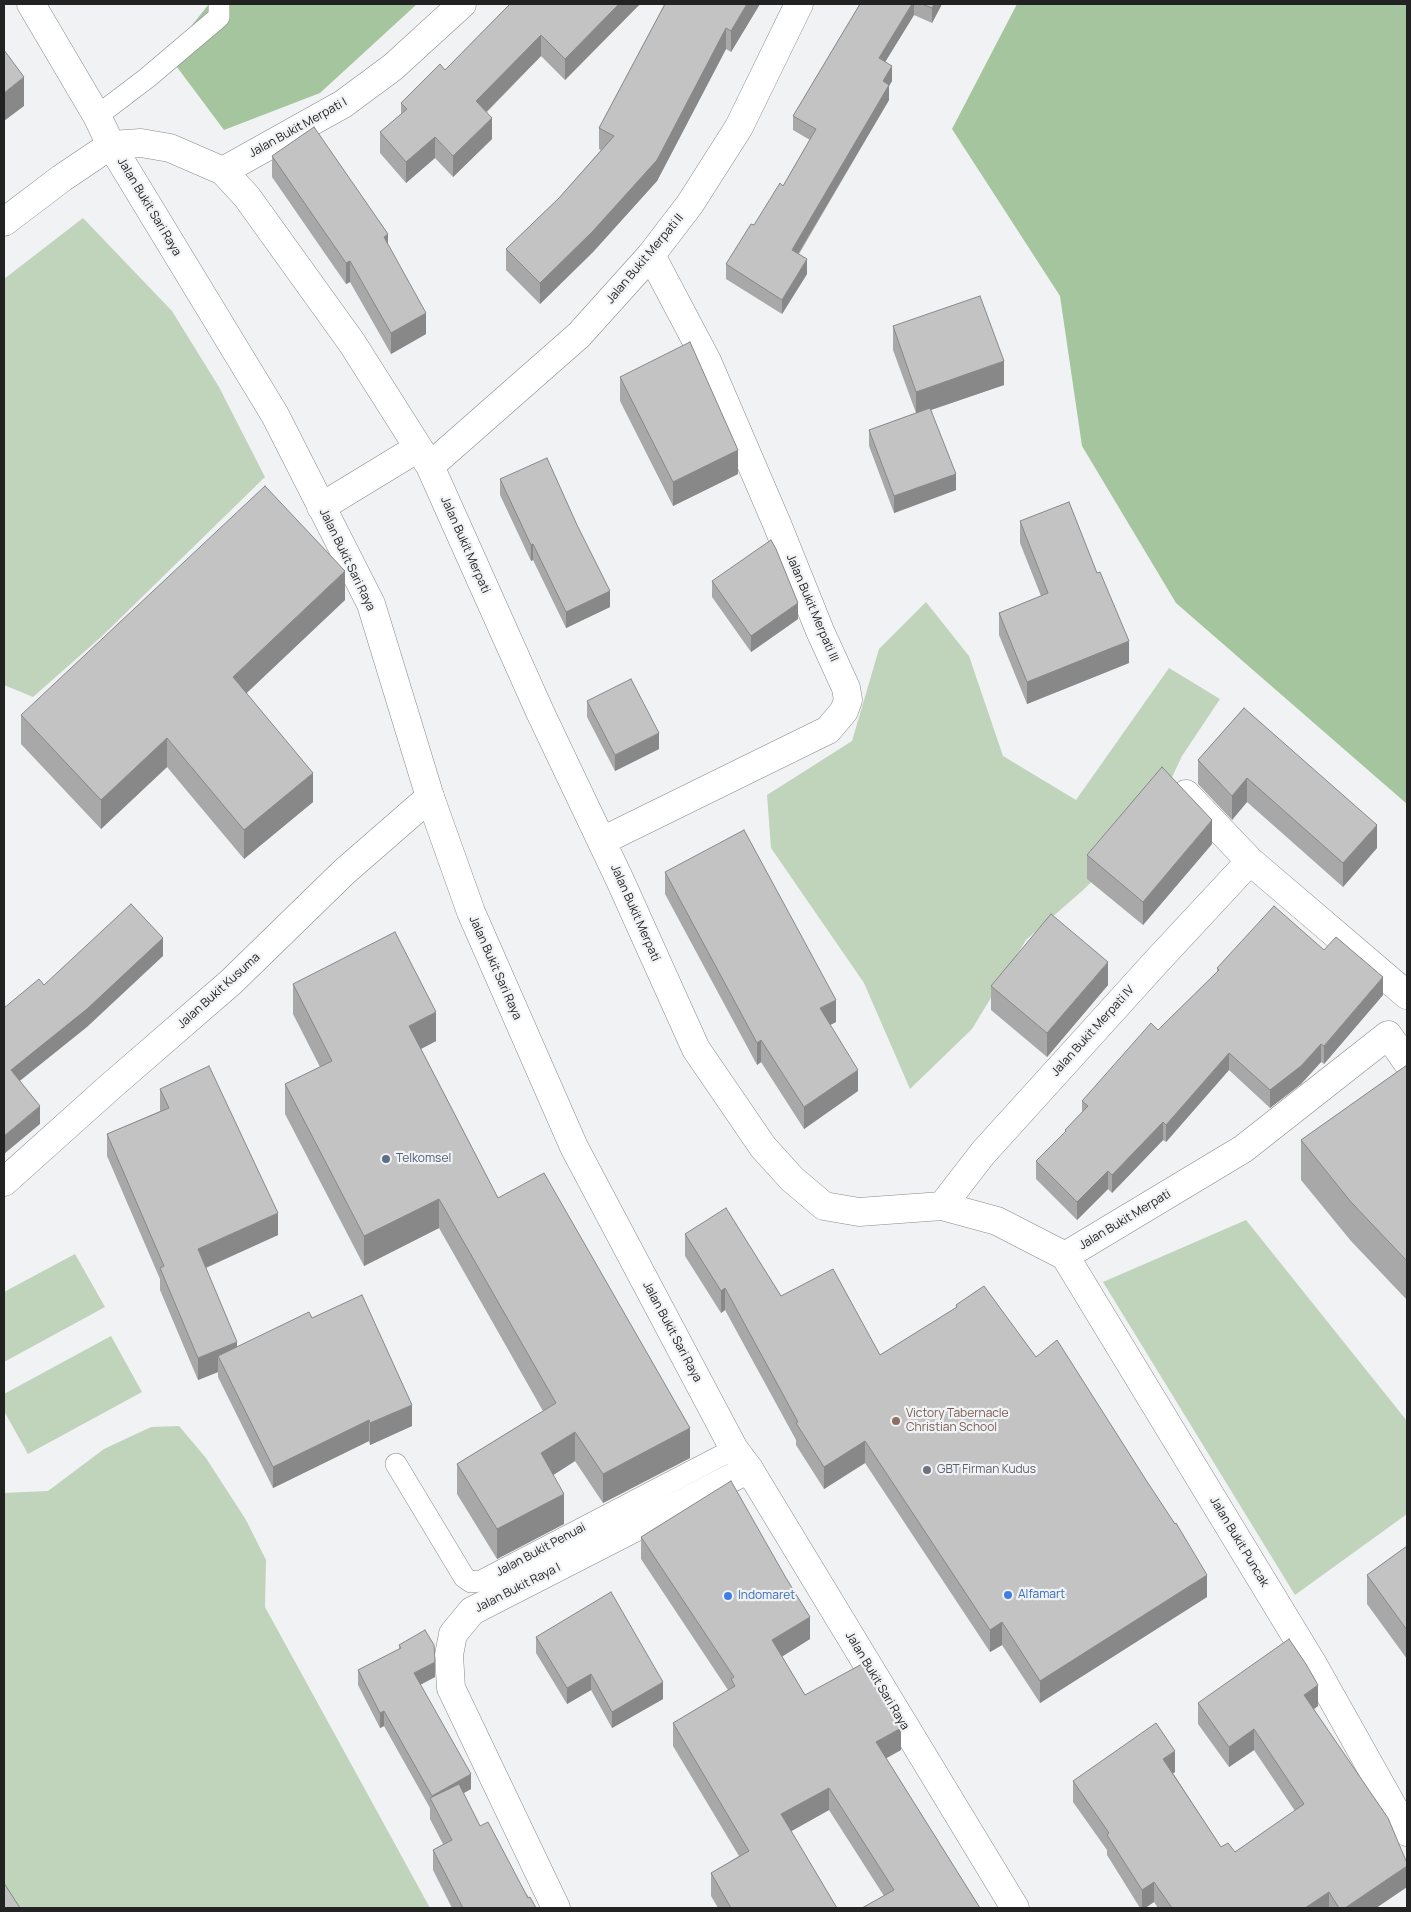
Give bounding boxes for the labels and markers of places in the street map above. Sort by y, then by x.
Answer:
place label: Telkomsel [396,1152,451,1166]
marker: Telkomsel [380,1153,392,1165]
place label: Victory Tabernacle Christian School [906,1407,1009,1435]
marker: Victory Tabernacle Christian School [890,1415,902,1427]
place label: GBT Firman Kudus [937,1463,1036,1477]
marker: GBT Firman Kudus [921,1464,933,1476]
place label: Alfamart [1018,1588,1065,1602]
place label: Indomaret [738,1589,795,1603]
marker: Alfamart [1002,1589,1014,1601]
marker: Indomaret [722,1590,734,1602]

